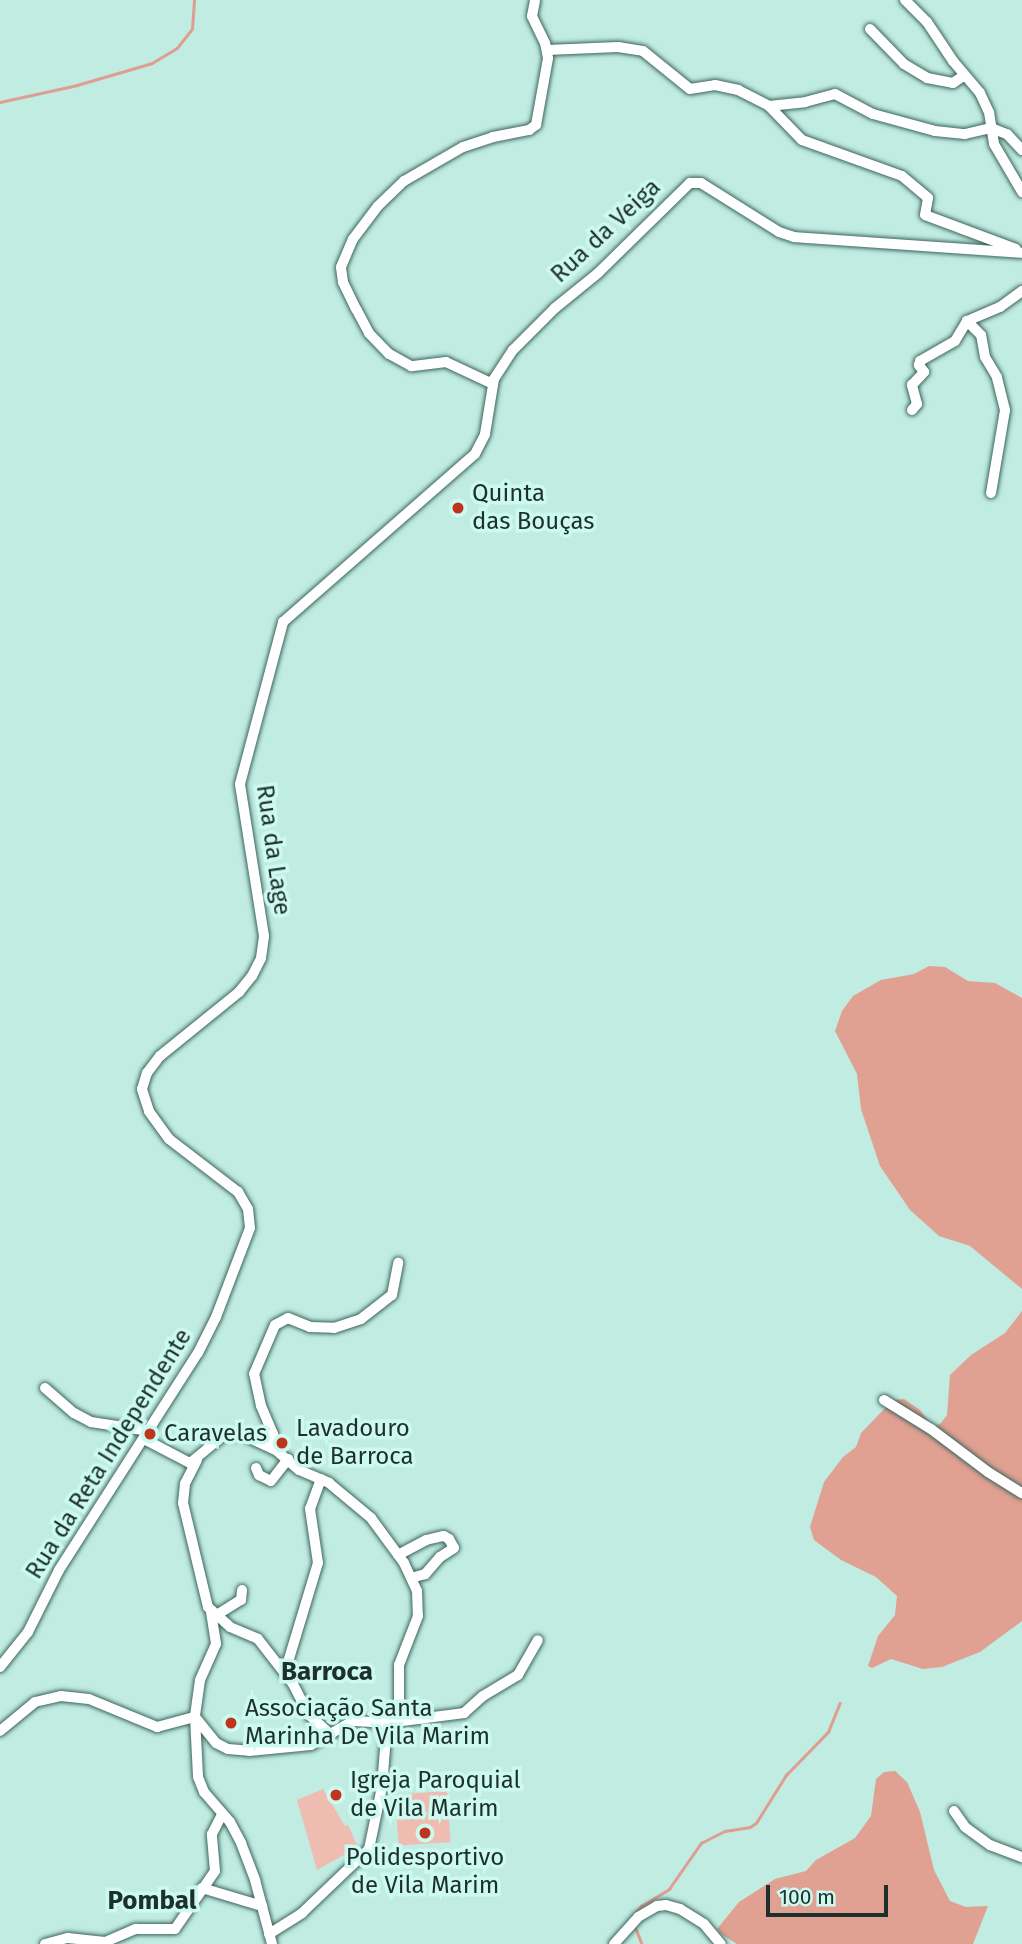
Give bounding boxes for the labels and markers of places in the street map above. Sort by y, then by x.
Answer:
place label: Quinta das Bouças [472,480,595,536]
marker: Quinta das Bouças [450,500,466,516]
place label: Lavadouro de Barroca [296,1415,414,1471]
place label: Caravelas [164,1420,267,1448]
marker: Caravelas [142,1426,158,1442]
marker: Lavadouro de Barroca [274,1435,290,1451]
place label: Associação Santa Marinha De Vila Marim [245,1695,490,1751]
marker: Associação Santa Marinha De Vila Marim [223,1715,239,1731]
place label: Igreja Paroquial de Vila Marim [350,1767,520,1823]
marker: Igreja Paroquial de Vila Marim [328,1787,344,1803]
marker: Polidesportivo de Vila Marim [417,1825,433,1841]
place label: Polidesportivo de Vila Marim [346,1844,504,1900]

